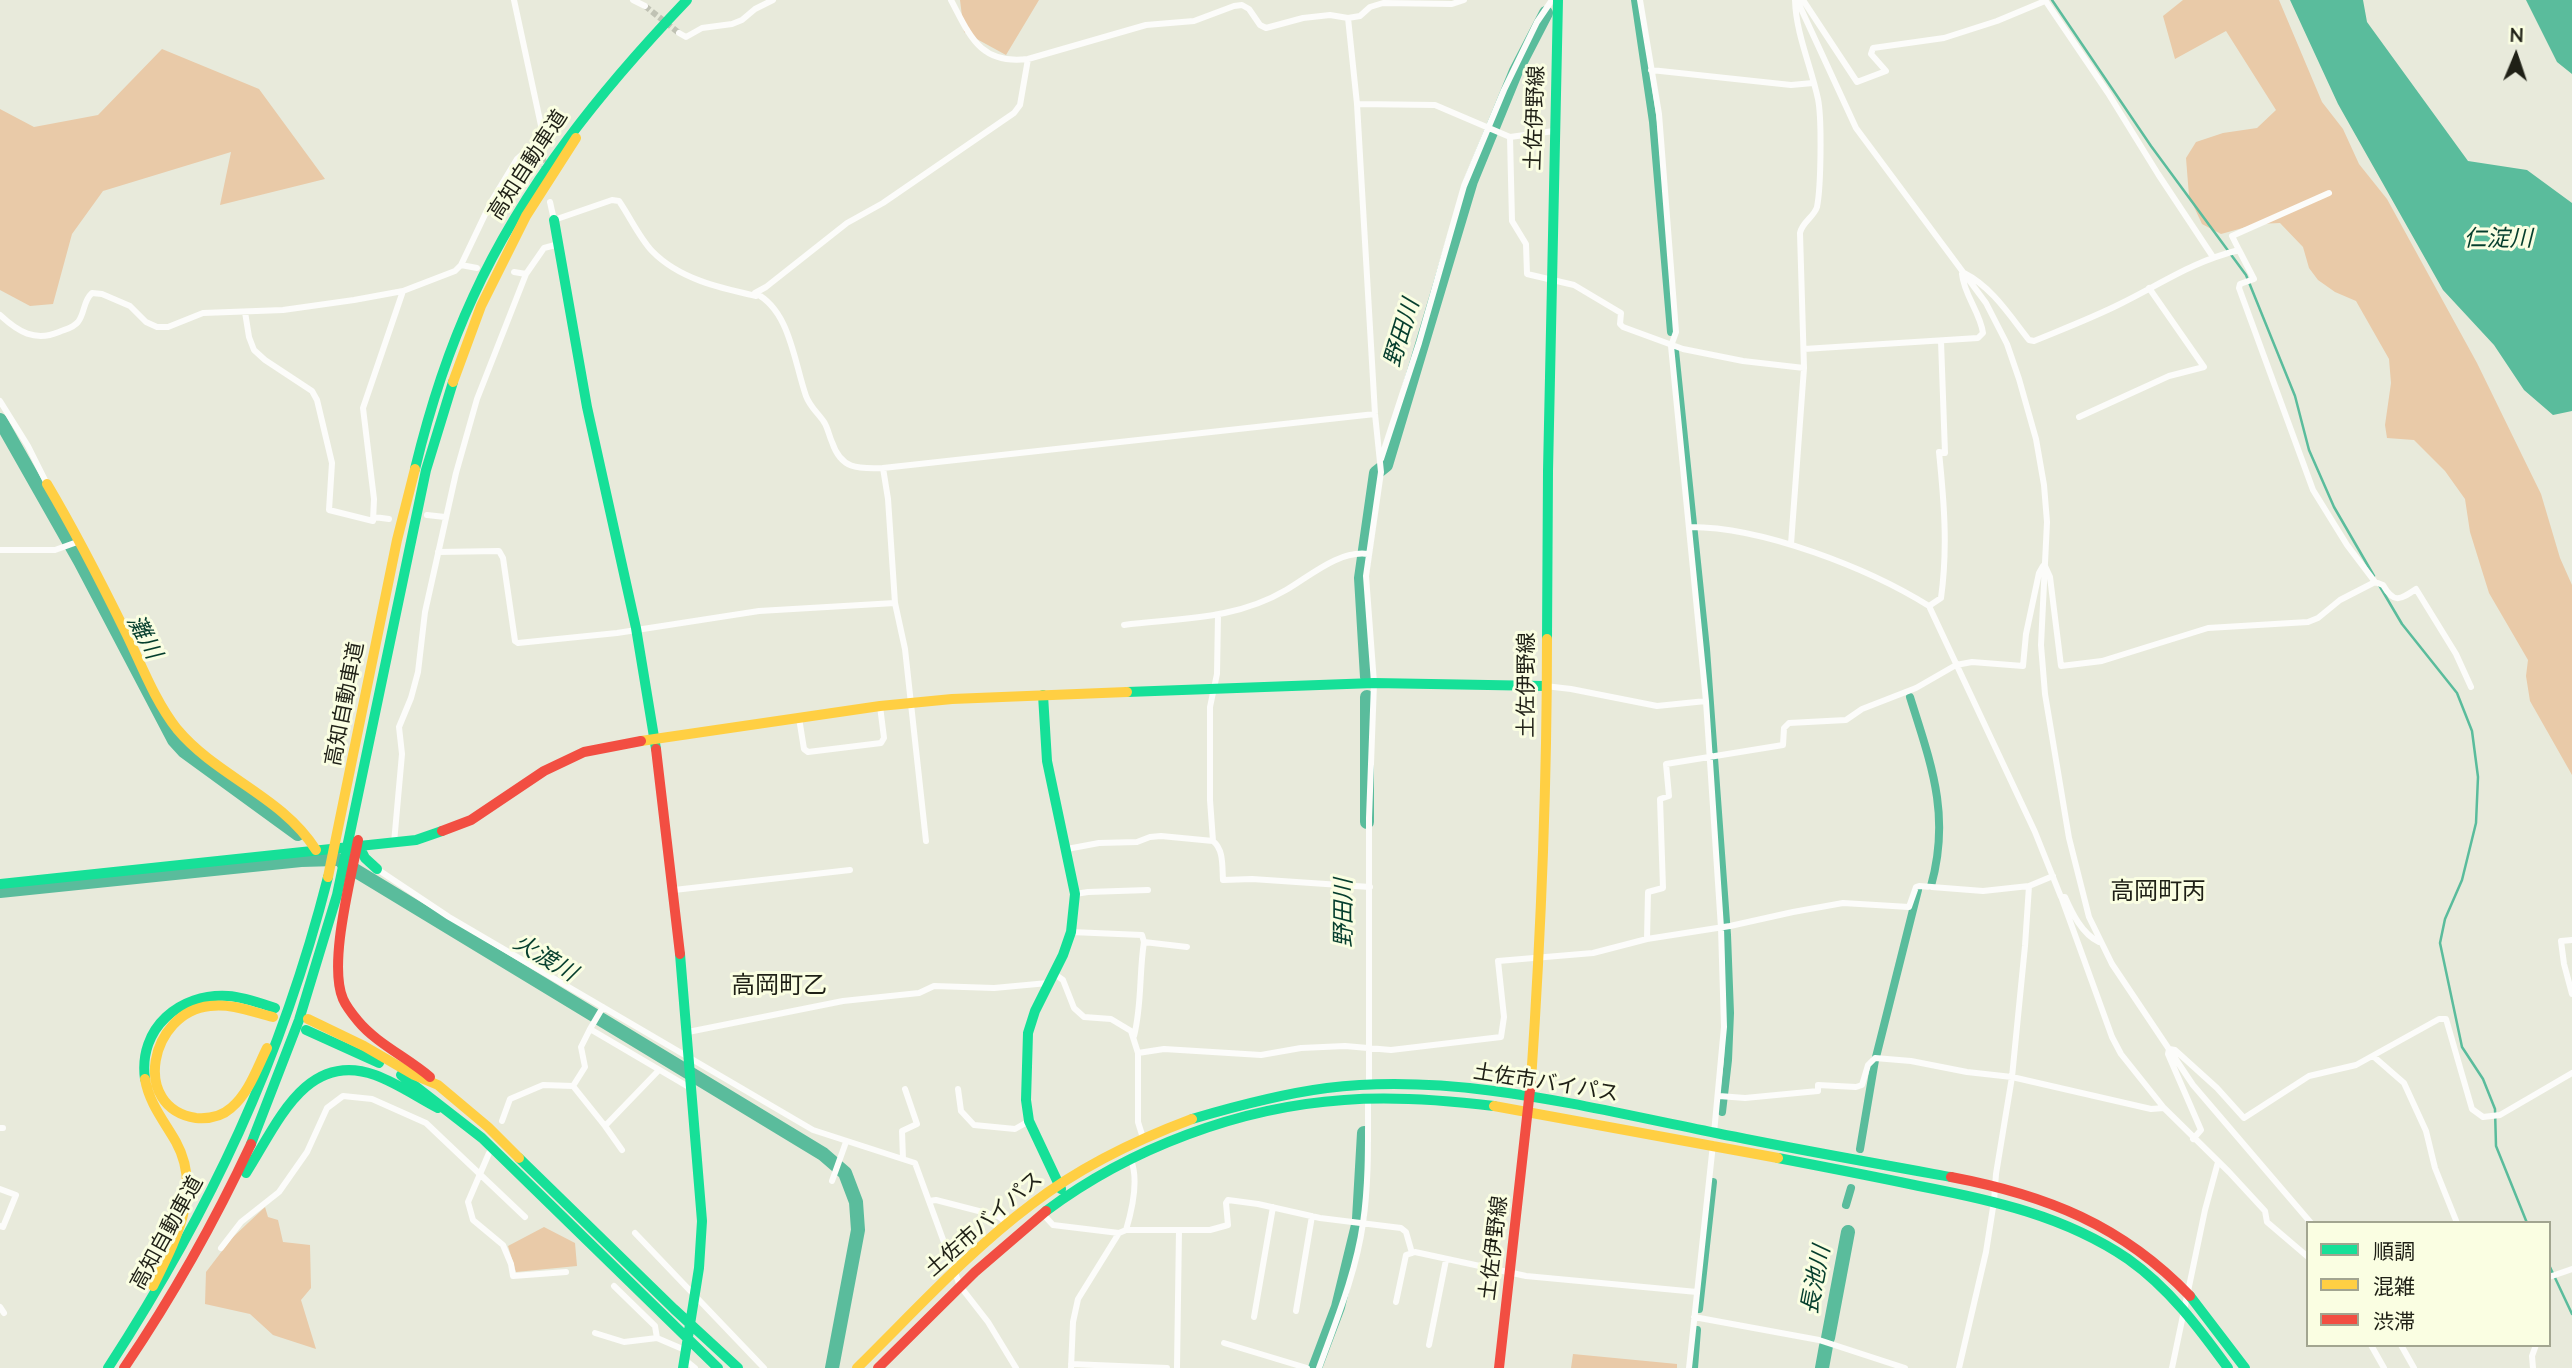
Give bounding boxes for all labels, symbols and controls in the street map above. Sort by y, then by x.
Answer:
north arrow [2481,21,2551,91]
text: N [2509,23,2524,47]
street label: 土佐伊野線 [1521,65,1549,171]
street label: 高知自動車道 [483,105,573,225]
water label: 仁淀川 [2464,225,2532,253]
water label: 野田川 [1379,296,1425,370]
water label: 灘川 [121,610,167,664]
street label: 土佐伊野線 [1514,633,1540,737]
street label: 高知自動車道 [321,640,369,768]
district label: 高岡町丙 [2110,878,2206,906]
water label: 野田川 [1330,879,1358,947]
water label: 火渡川 [508,928,582,988]
district label: 高岡町乙 [731,972,827,1000]
street label: 土佐市バイパス [1471,1059,1621,1107]
street label: 土佐市バイパス [920,1166,1048,1282]
street label: 高知自動車道 [125,1172,209,1294]
street label: 土佐伊野線 [1475,1194,1513,1302]
legend [2306,1221,2551,1347]
text: 順調 [2373,1238,2415,1264]
water label: 長池川 [1796,1244,1836,1316]
text: 混雑 [2373,1273,2415,1299]
text: 渋滞 [2373,1308,2415,1334]

